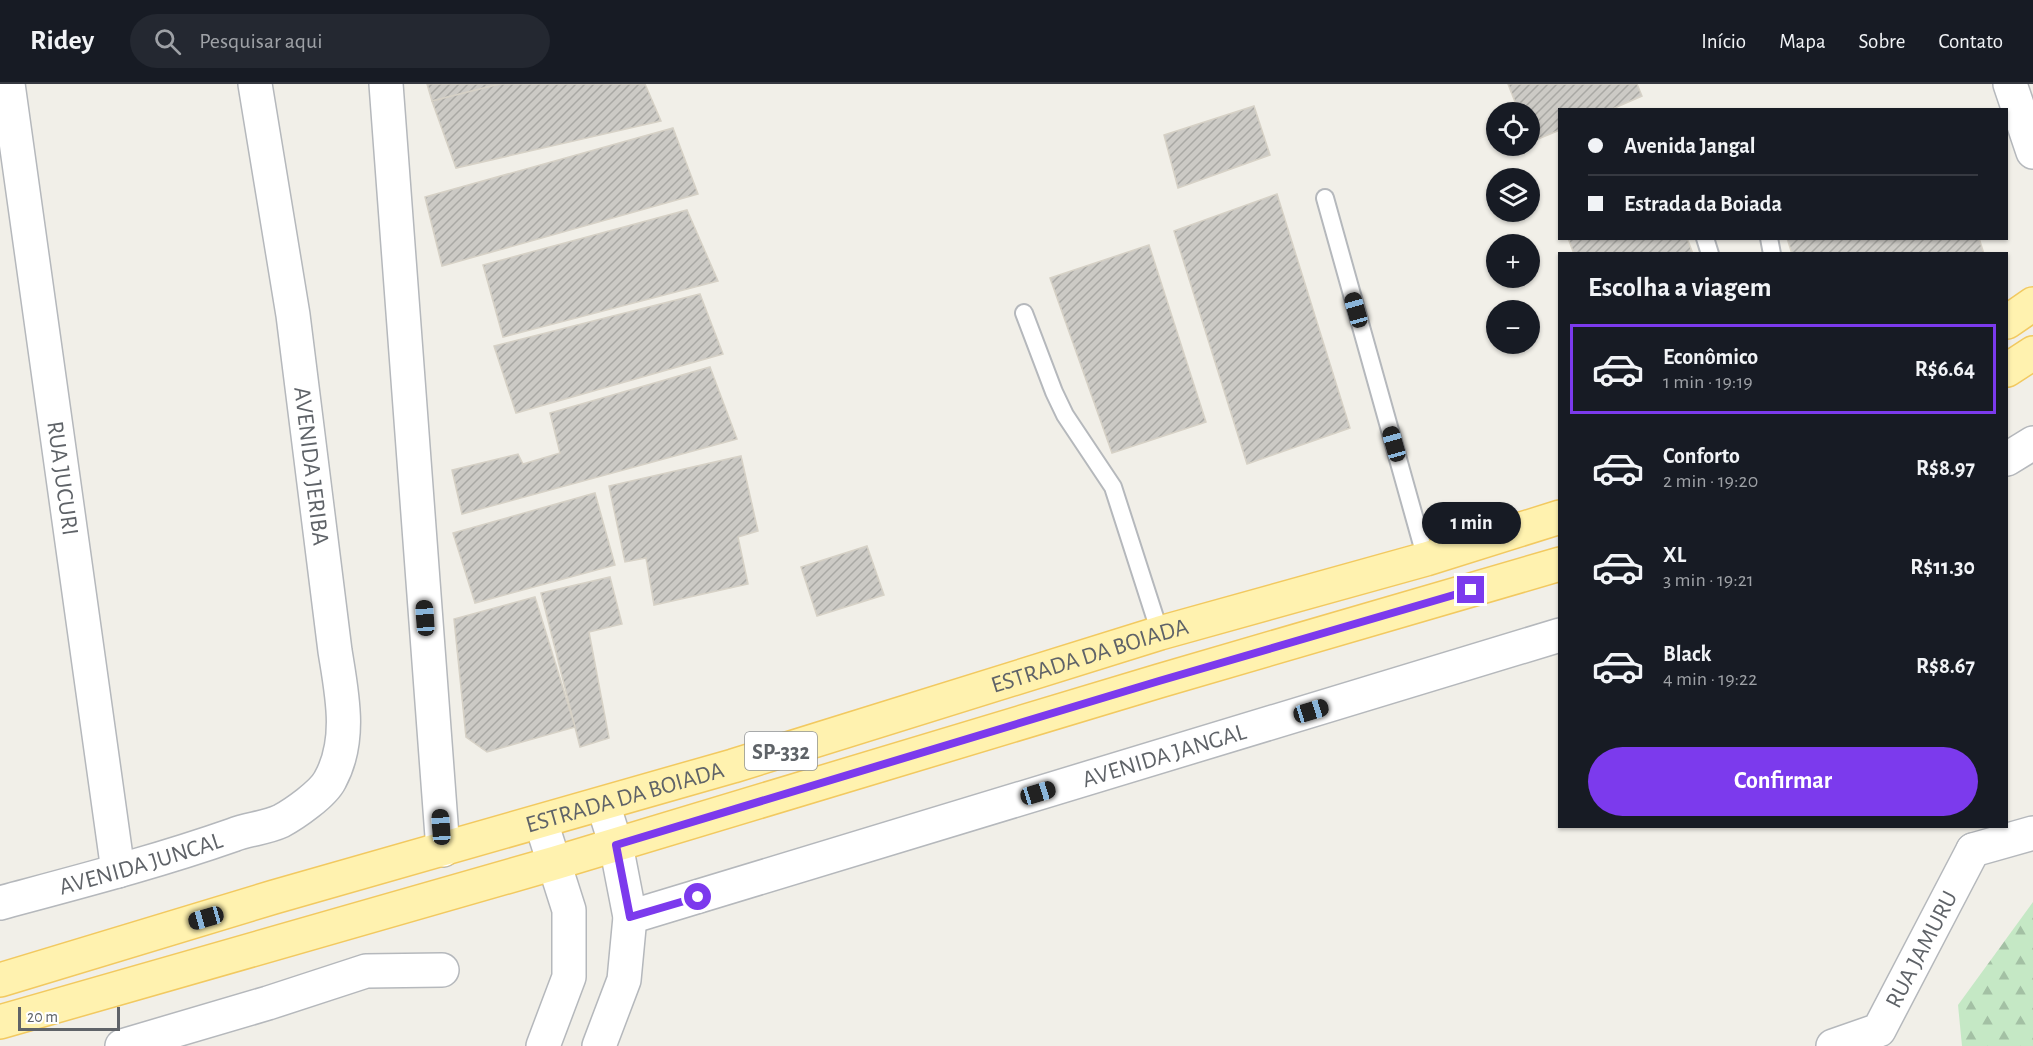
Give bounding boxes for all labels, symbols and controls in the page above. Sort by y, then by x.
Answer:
search box [130,14,550,68]
icon: search [151,25,184,58]
text: Ridey [30,27,94,55]
text: Pesquisar aqui [199,30,323,52]
text: Início [1701,31,1746,52]
text: Mapa [1779,31,1826,52]
text: Sobre [1859,31,1905,52]
text: Contato [1938,31,2003,52]
map controls [1486,102,1540,354]
button: locate [1486,102,1540,156]
text: Avenida Jangal [1624,135,1756,157]
button: layers [1486,168,1540,222]
text: Estrada da Boiada [1624,193,1782,215]
button: + [1486,234,1540,288]
text: Escolha a viagem [1588,274,1771,301]
car [1342,290,1370,330]
button: − [1486,300,1540,354]
icon: car [1591,342,1645,396]
text: Econômico [1663,346,1758,368]
text: R$6.64 [1915,358,1975,380]
text: 1 min · 19:19 [1663,372,1753,392]
street label: AVENIDA JERIBA [289,385,333,547]
street label: RUA JUCURI [42,420,82,537]
car [1380,424,1408,464]
icon: car [1591,441,1645,495]
text: Conforto [1663,445,1740,467]
text: R$8.97 [1916,457,1975,479]
text: 2 min · 19:20 [1663,471,1758,491]
callout: 1 min [1422,503,1520,545]
text: 1 min [1450,513,1493,533]
icon: car [1591,540,1645,594]
text: XL [1663,544,1686,566]
text: R$11.30 [1910,556,1975,578]
text: 3 min · 19:21 [1663,570,1754,590]
route end [1457,576,1484,603]
car [415,599,435,637]
street label: ESTRADA DA BOIADA [988,615,1191,698]
icon: car [1591,639,1645,693]
text: Black [1663,643,1711,665]
text: R$8.67 [1916,655,1975,677]
text: 4 min · 19:22 [1663,669,1757,689]
car [1291,697,1331,725]
street label: AVENIDA JANGAL [1079,720,1249,792]
road number: SP-332 [745,732,817,770]
button: Confirmar [1588,747,1978,816]
street label: ESTRADA DA BOIADA [523,758,727,838]
car [1018,779,1058,807]
car [431,808,451,846]
street label: AVENIDA JUNCAL [56,829,226,900]
route start [684,883,711,910]
street label: RUA JAMURU [1882,887,1963,1012]
car [186,904,226,932]
scale bar [18,1004,120,1032]
text: 20 m [27,1009,58,1025]

